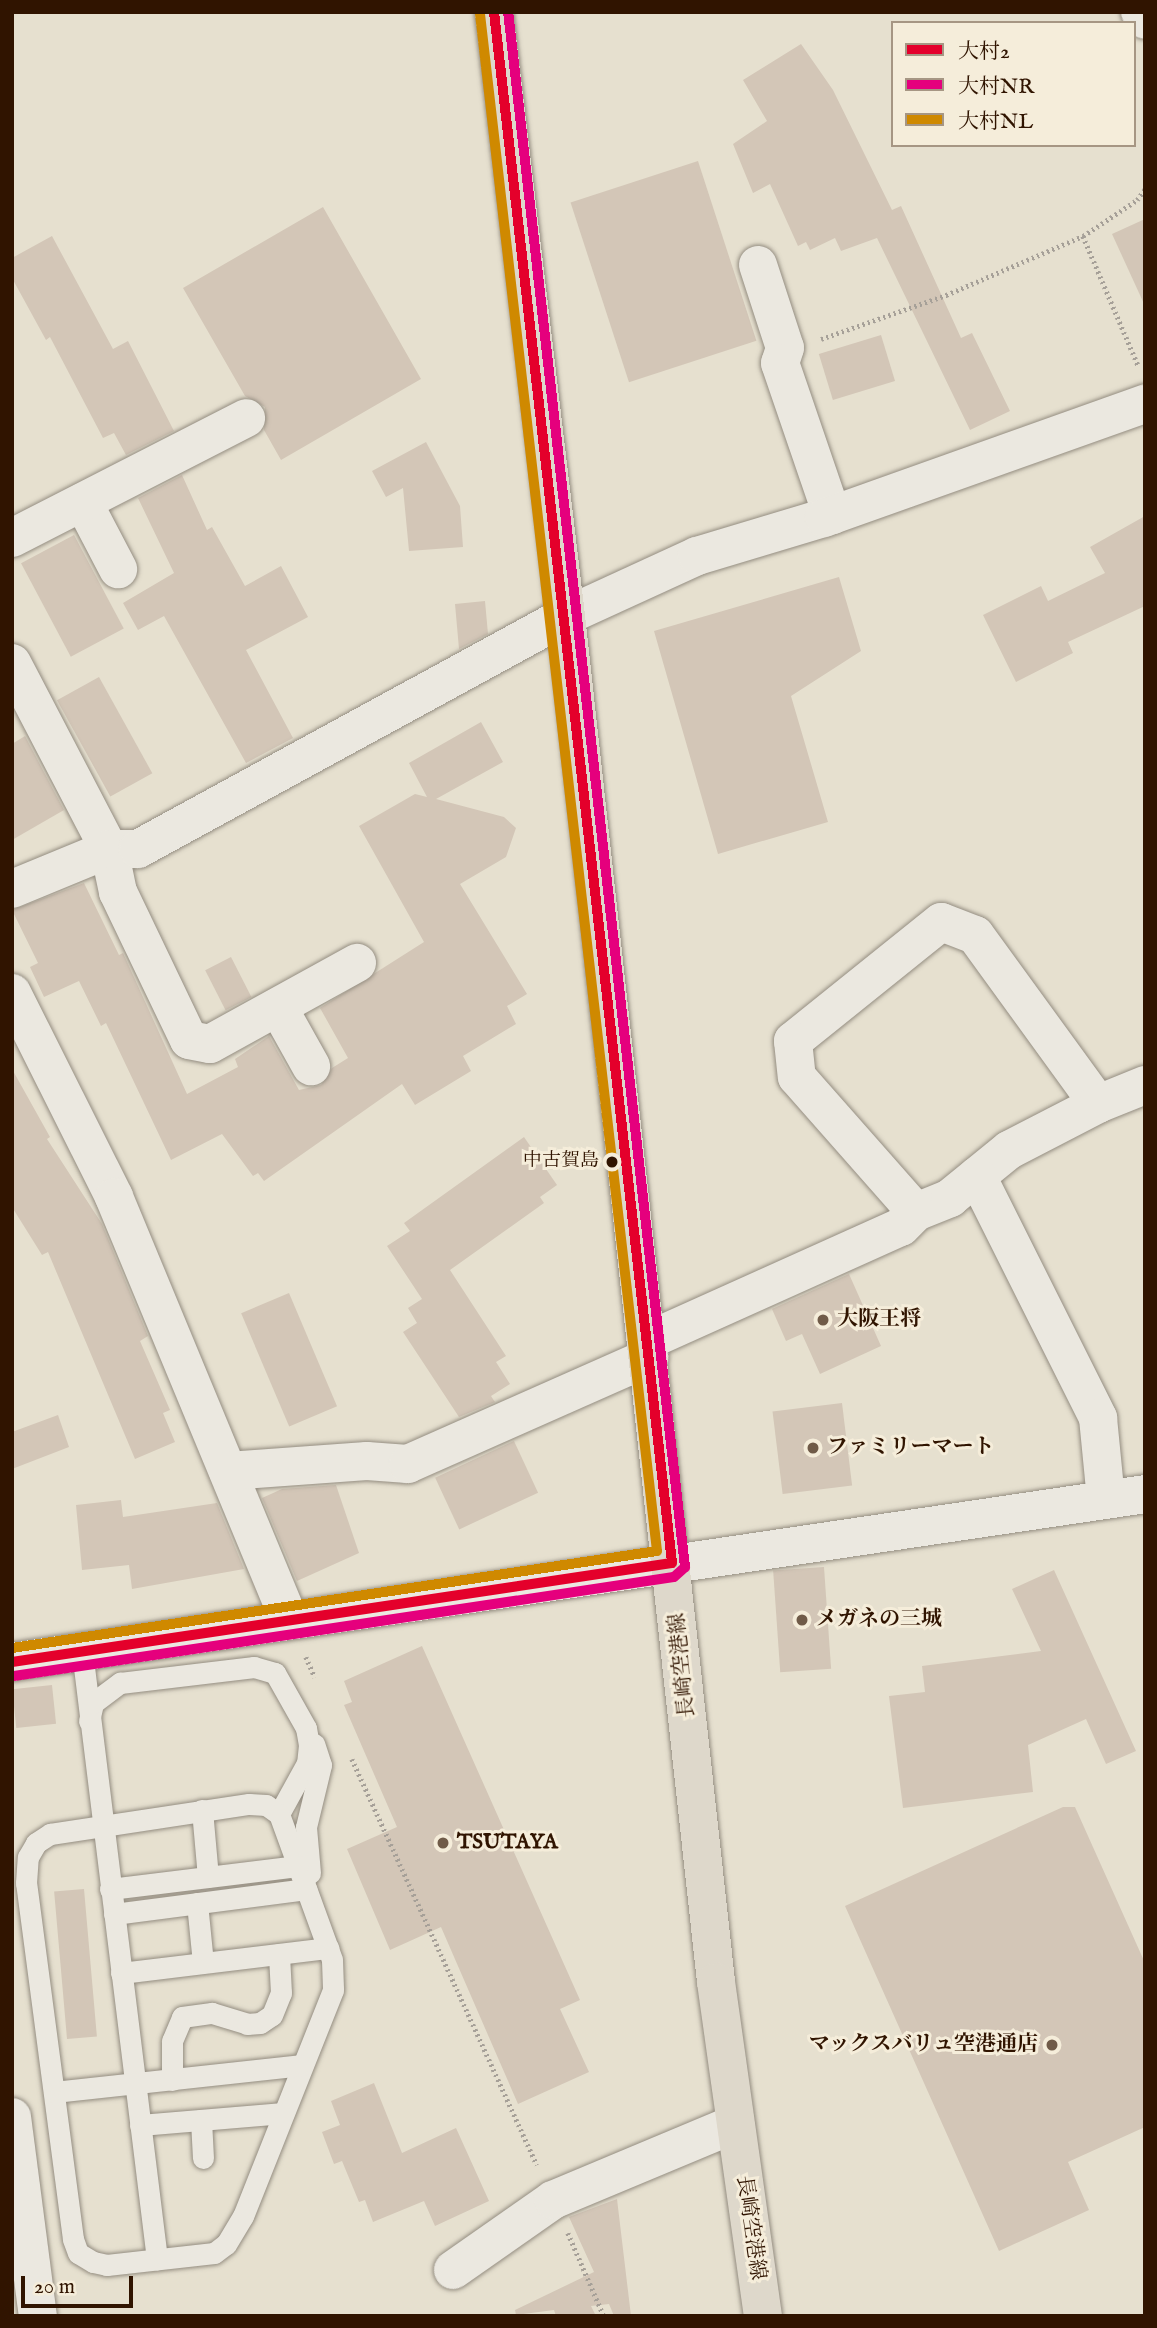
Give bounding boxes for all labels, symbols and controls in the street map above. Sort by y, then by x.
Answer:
legend [891,21,1136,147]
text: 大村2 [958,39,1010,66]
text: 大村NR [958,74,1034,101]
text: 大村NL [958,109,1033,136]
place label: 中古賀島 [523,1151,599,1173]
marker: 中古賀島 [605,1155,619,1169]
place label: 大阪王将 [837,1307,921,1333]
marker: 大阪王将 [815,1312,831,1328]
place label: ファミリーマート [827,1435,995,1461]
marker: ファミリーマート [805,1440,821,1456]
place label: メガネの三城 [816,1607,942,1633]
street label: 長崎空港線 [665,1611,701,1719]
marker: メガネの三城 [794,1612,810,1628]
place label: TSUTAYA [457,1830,558,1856]
marker: TSUTAYA [435,1835,451,1851]
place label: マックスバリュ空港通店 [807,2032,1038,2058]
marker: マックスバリュ空港通店 [1044,2037,1060,2053]
street label: 長崎空港線 [730,2174,770,2282]
scale bar [24,2262,136,2306]
text: 20 m [34,2274,75,2301]

